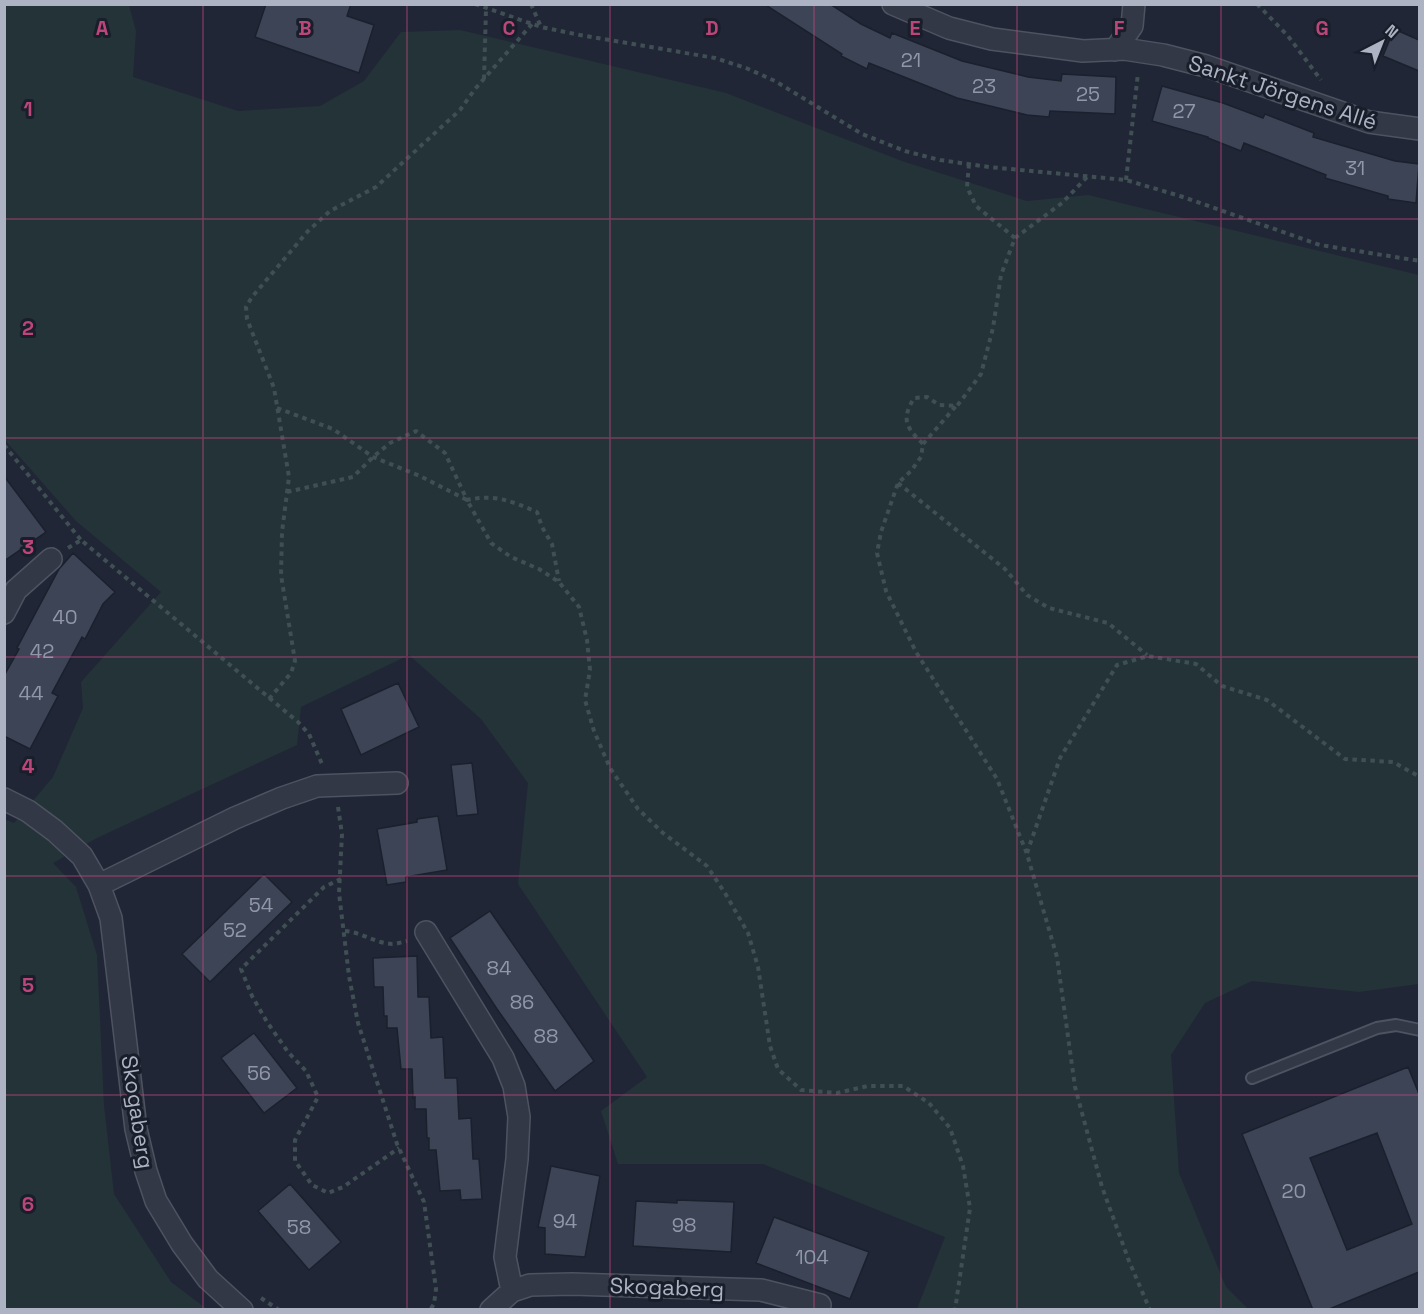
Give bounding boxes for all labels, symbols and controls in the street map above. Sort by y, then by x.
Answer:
north arrow [1352,12,1412,72]
text: A [96,15,109,41]
text: B [298,15,312,41]
text: C [503,15,516,41]
text: D [705,15,719,41]
text: E [909,15,921,41]
text: F [1114,15,1125,41]
text: G [1315,15,1329,41]
text: N [1381,20,1403,43]
house number: 21 [901,47,921,73]
street label: Sankt Jörgens Allé [1185,48,1381,136]
house number: 23 [972,73,996,99]
house number: 25 [1076,81,1100,107]
text: 1 [23,96,33,122]
house number: 27 [1172,98,1196,124]
house number: 31 [1345,155,1365,181]
text: 2 [22,315,34,341]
text: 3 [22,534,34,560]
house number: 40 [52,604,78,630]
house number: 42 [30,638,54,664]
house number: 44 [19,680,44,706]
text: 4 [22,753,35,779]
house number: 54 [249,892,273,918]
house number: 52 [223,917,247,943]
house number: 84 [487,955,511,981]
text: 5 [22,972,34,998]
house number: 86 [510,989,534,1015]
house number: 88 [534,1023,558,1049]
street label: Skogaberg [115,1053,161,1171]
house number: 56 [247,1060,271,1086]
house number: 20 [1282,1178,1306,1204]
text: 6 [22,1191,34,1217]
house number: 94 [553,1208,577,1234]
house number: 98 [672,1212,696,1238]
house number: 58 [287,1214,311,1240]
house number: 104 [795,1244,829,1270]
street label: Skogaberg [609,1271,725,1303]

